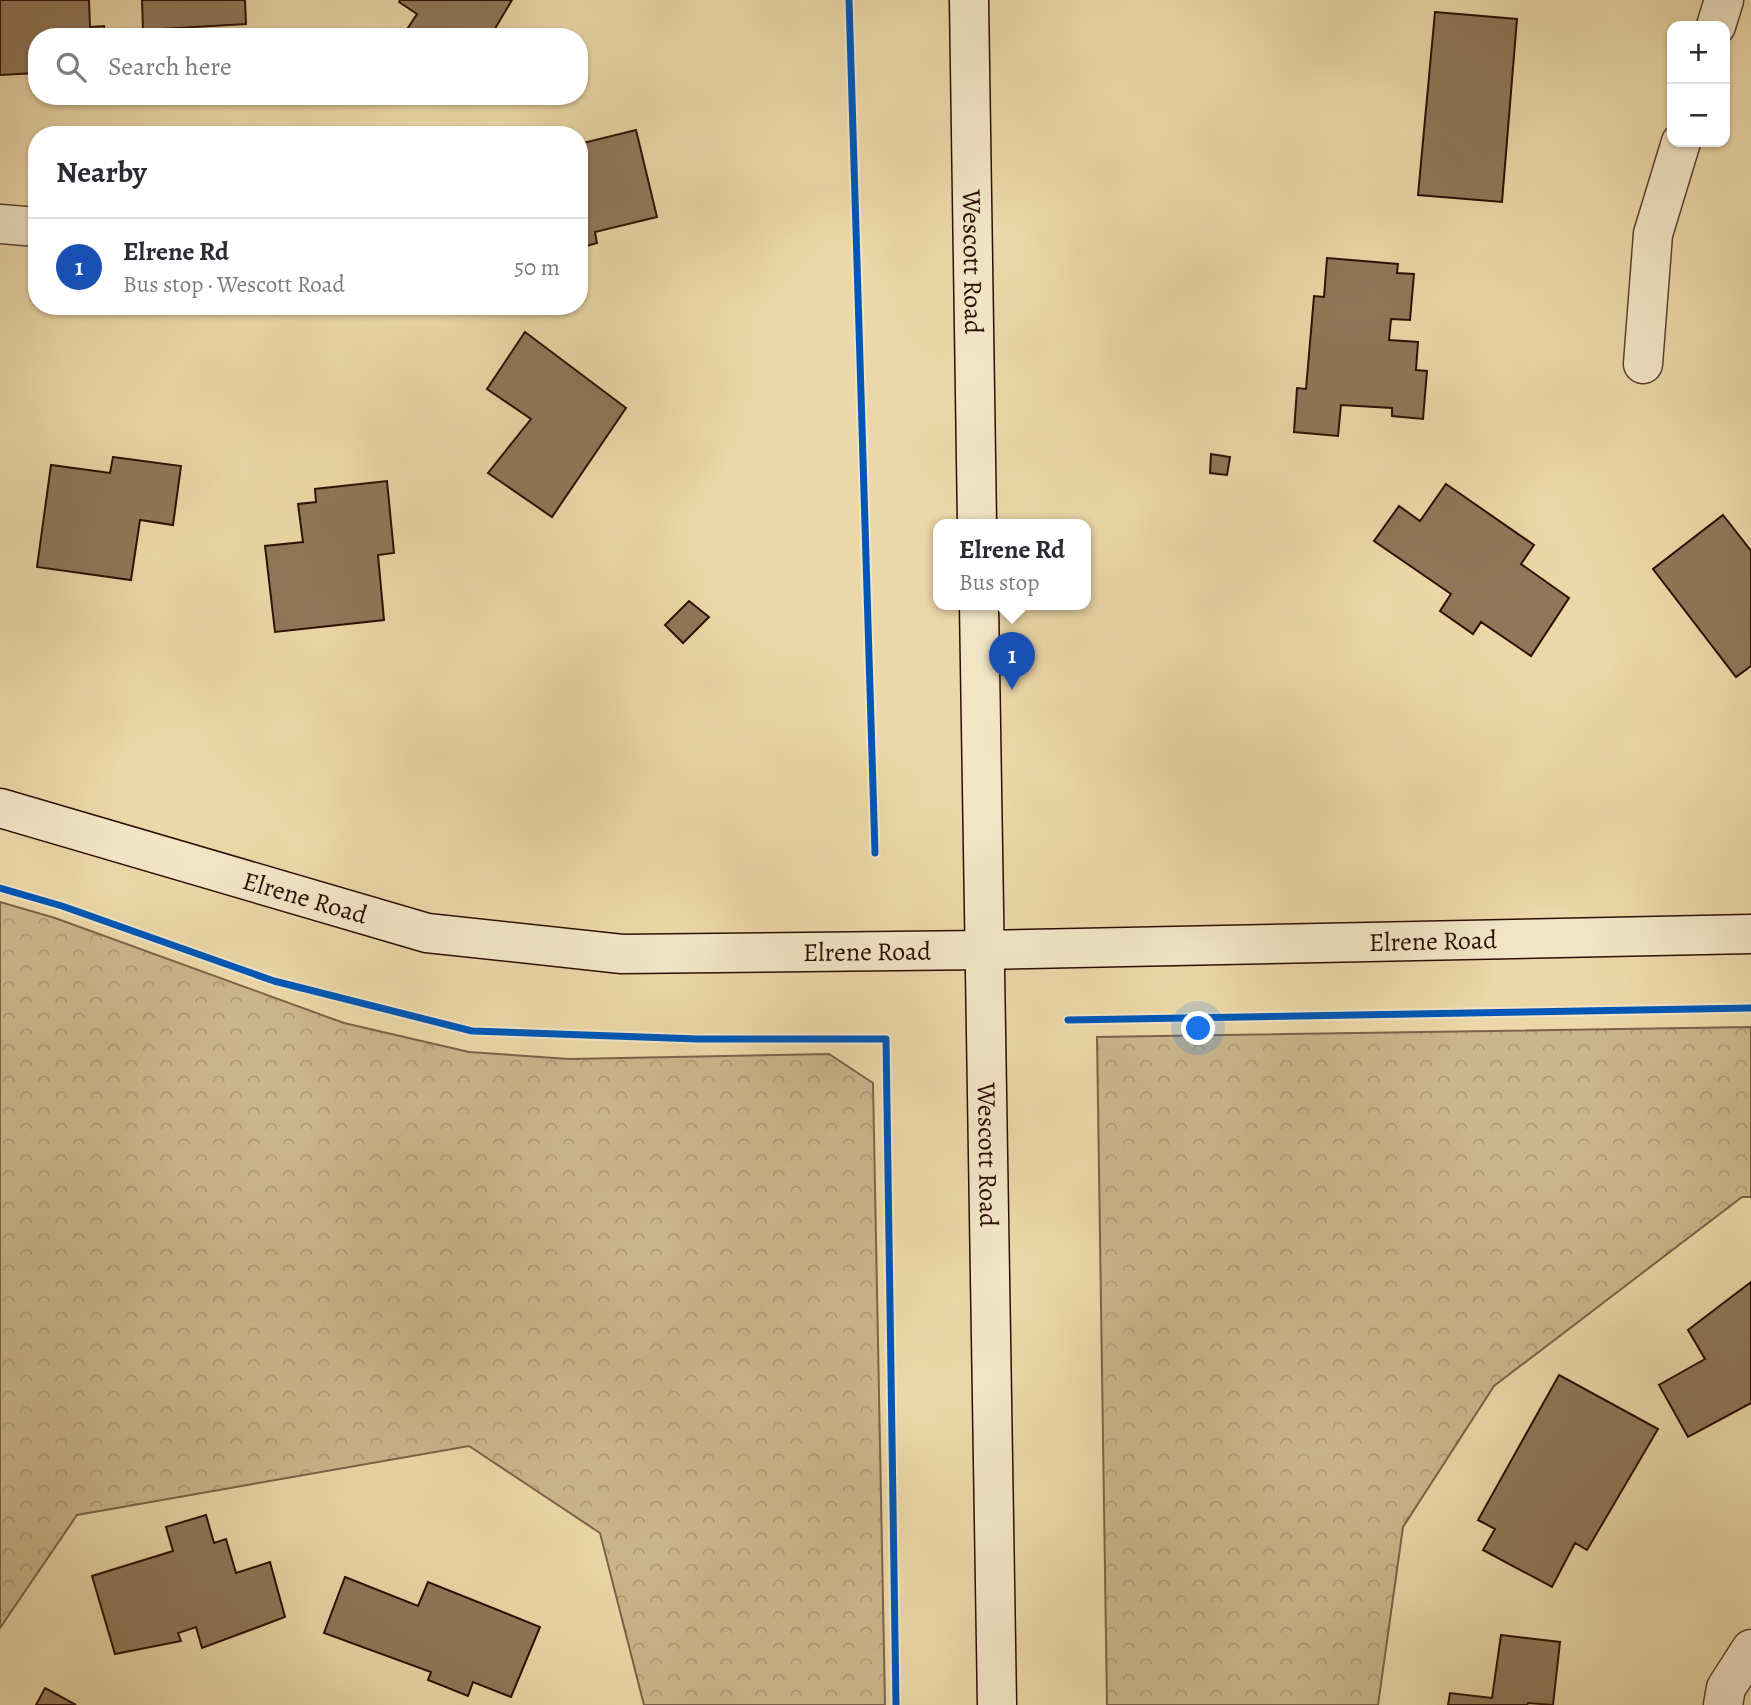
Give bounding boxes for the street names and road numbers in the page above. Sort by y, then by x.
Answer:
street label: Wescott Road [954,188,992,335]
street label: Elrene Road [239,863,372,932]
street label: Elrene Road [1368,922,1497,959]
street label: Elrene Road [803,933,931,970]
street label: Wescott Road [969,1081,1007,1227]

